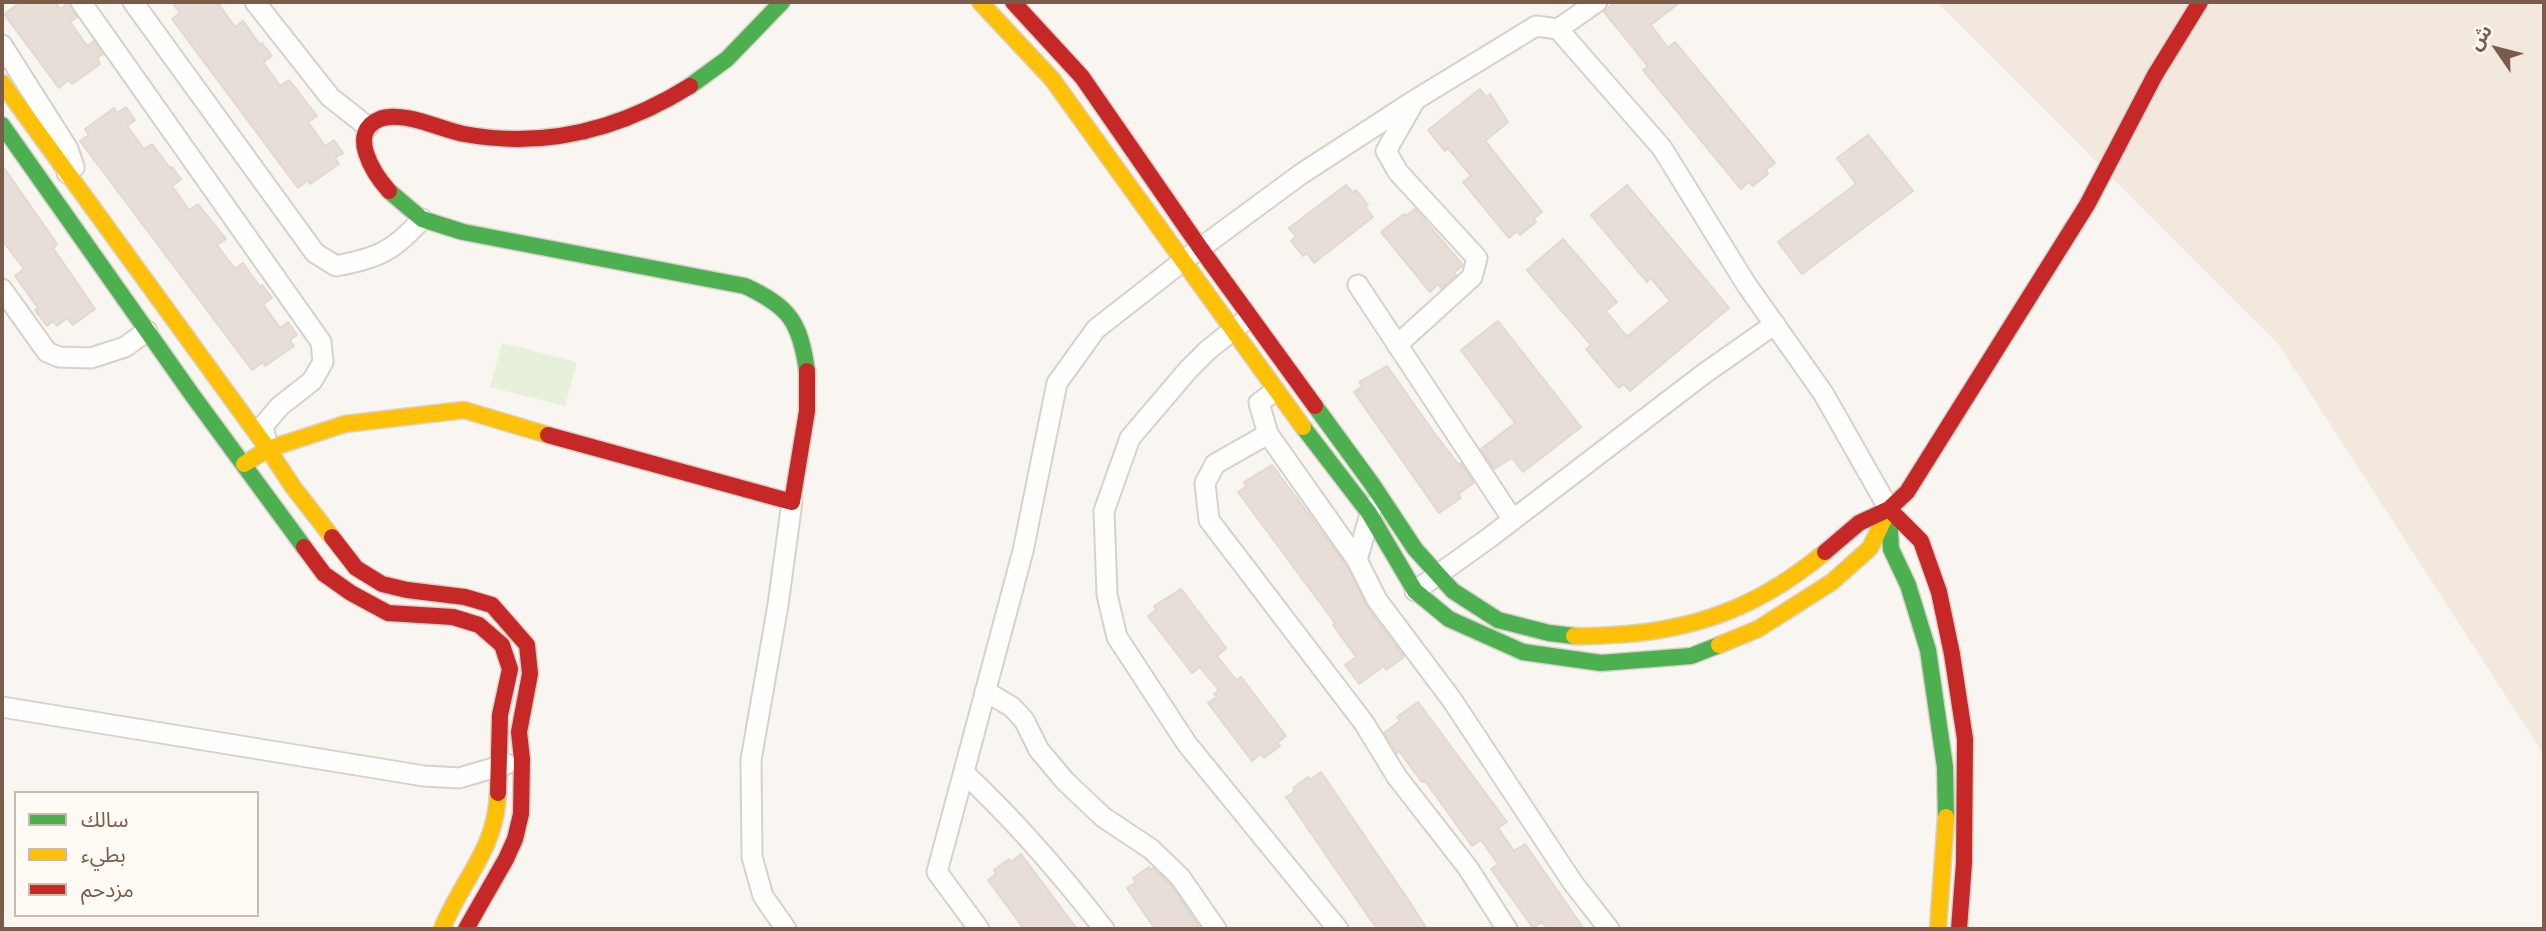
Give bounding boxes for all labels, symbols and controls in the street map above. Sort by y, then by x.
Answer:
north arrow [2462,14,2532,84]
text: ش [2463,20,2496,54]
legend [14,791,259,917]
text: سالك [81,807,128,831]
text: بطيء [81,842,126,866]
text: مزدحم [81,877,134,901]

